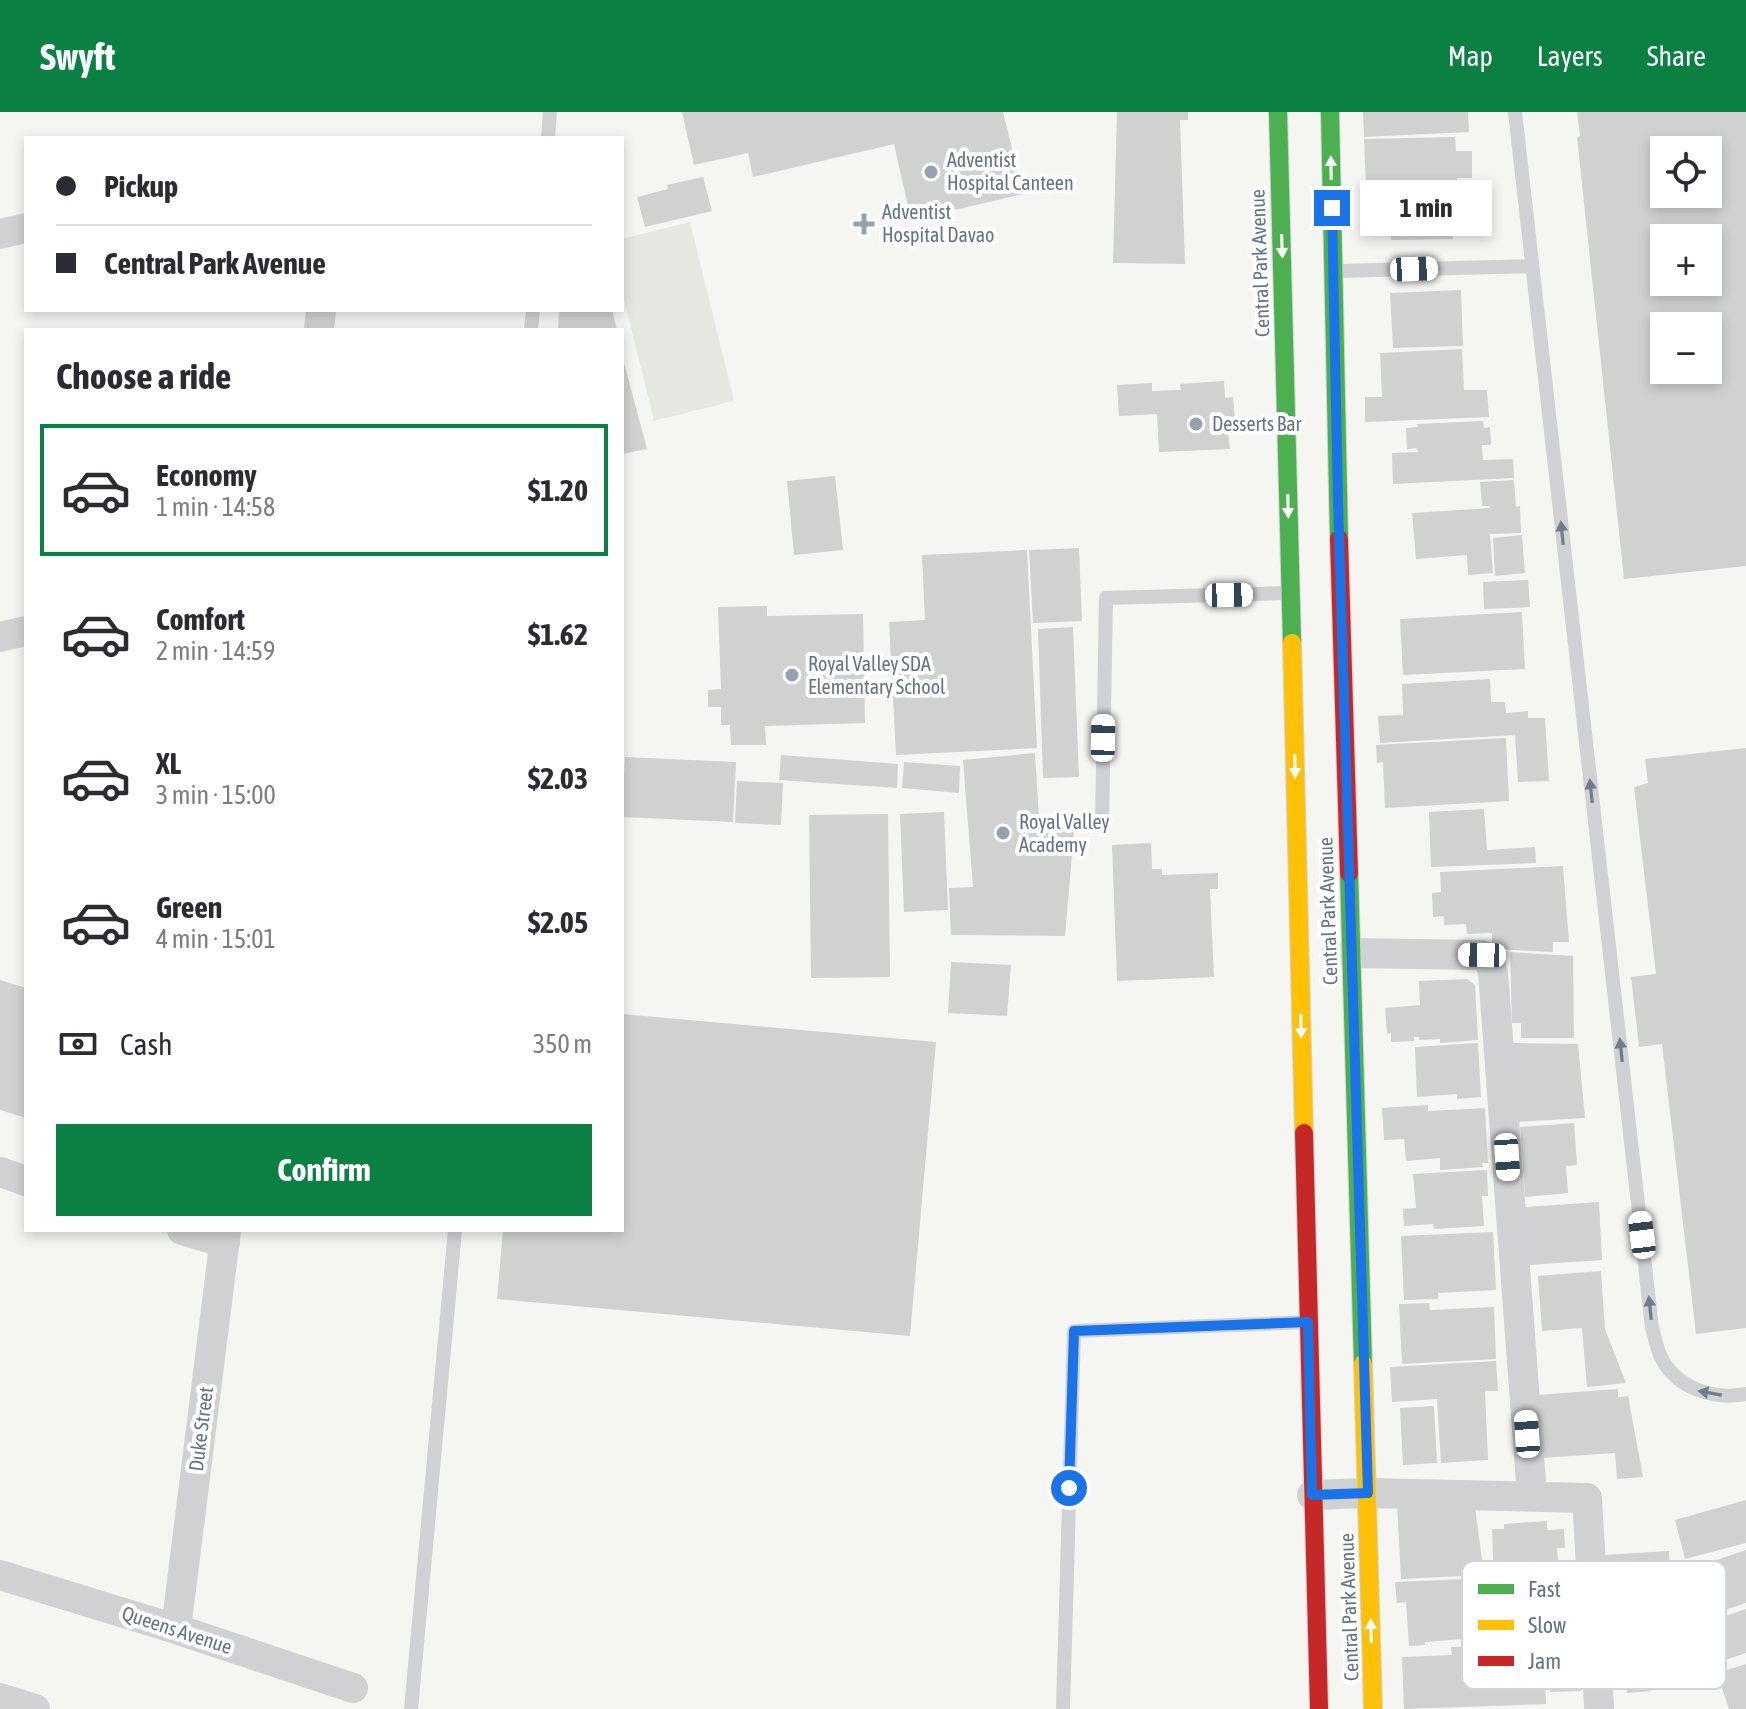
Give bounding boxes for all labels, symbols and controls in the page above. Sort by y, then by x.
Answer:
text: Swyft [40,35,115,78]
text: Map [1448,40,1493,72]
text: Layers [1537,40,1603,72]
text: Share [1647,40,1706,72]
map controls [1650,136,1722,384]
button: locate [1650,136,1722,208]
place label: Adventist Hospital Canteen [947,148,1074,194]
one-way arrow [1325,155,1337,180]
marker: Adventist Hospital Canteen [922,163,940,181]
text: Pickup [104,169,178,203]
callout: 1 min [1360,180,1492,236]
street label: Central Park Avenue [1245,189,1274,337]
route end [1314,190,1350,226]
text: 1 min [1399,193,1453,223]
place label: Adventist Hospital Davao [882,200,995,246]
marker: Adventist Hospital Davao [853,213,875,235]
button: + [1650,224,1722,296]
one-way arrow [1276,234,1289,259]
text: Central Park Avenue [104,246,326,280]
car [1390,256,1438,282]
button: − [1650,312,1722,384]
text: Choose a ride [56,355,231,397]
place label: Desserts Bar [1212,412,1303,435]
marker: Desserts Bar [1187,415,1205,433]
icon: car [60,454,132,526]
text: Economy [156,458,257,492]
text: $1.20 [528,473,588,507]
text: 1 min · 14:58 [156,492,275,522]
one-way arrow [1282,494,1295,519]
one-way arrow [1555,520,1568,545]
car [1205,583,1253,607]
icon: car [60,598,132,670]
text: Comfort [156,602,245,636]
text: $1.62 [528,617,588,651]
text: 2 min · 14:59 [156,636,275,666]
place label: Royal Valley SDA Elementary School [808,652,946,698]
marker: Royal Valley SDA Elementary School [783,666,801,684]
car [1091,714,1115,762]
icon: car [60,742,132,814]
text: XL [156,746,181,780]
one-way arrow [1288,754,1301,779]
text: $2.03 [528,761,588,795]
one-way arrow [1585,779,1598,804]
text: 3 min · 15:00 [156,780,276,810]
place label: Royal Valley Academy [1019,810,1110,856]
marker: Royal Valley Academy [994,824,1012,842]
street label: Central Park Avenue [1313,837,1342,985]
icon: car [60,886,132,958]
text: Green [156,890,222,924]
text: $2.05 [528,905,588,939]
text: 4 min · 15:01 [156,924,276,954]
car [1458,943,1506,967]
one-way arrow [1294,1014,1307,1039]
icon: cash [56,1022,100,1066]
text: Cash [120,1027,173,1061]
text: 350 m [533,1029,592,1059]
one-way arrow [1614,1037,1627,1062]
button: Confirm [56,1124,592,1216]
car [1493,1132,1521,1182]
car [1627,1210,1657,1260]
one-way arrow [1644,1295,1657,1320]
street label: Duke Street [184,1385,217,1473]
one-way arrow [1698,1386,1723,1398]
car [1513,1409,1541,1459]
route start [1051,1470,1087,1506]
street label: Central Park Avenue [1334,1533,1363,1681]
legend [1462,1561,1726,1689]
text: Fast [1528,1576,1561,1602]
street label: Queens Avenue [119,1601,235,1658]
text: Slow [1528,1612,1566,1638]
one-way arrow [1365,1618,1378,1643]
text: Jam [1528,1648,1561,1674]

